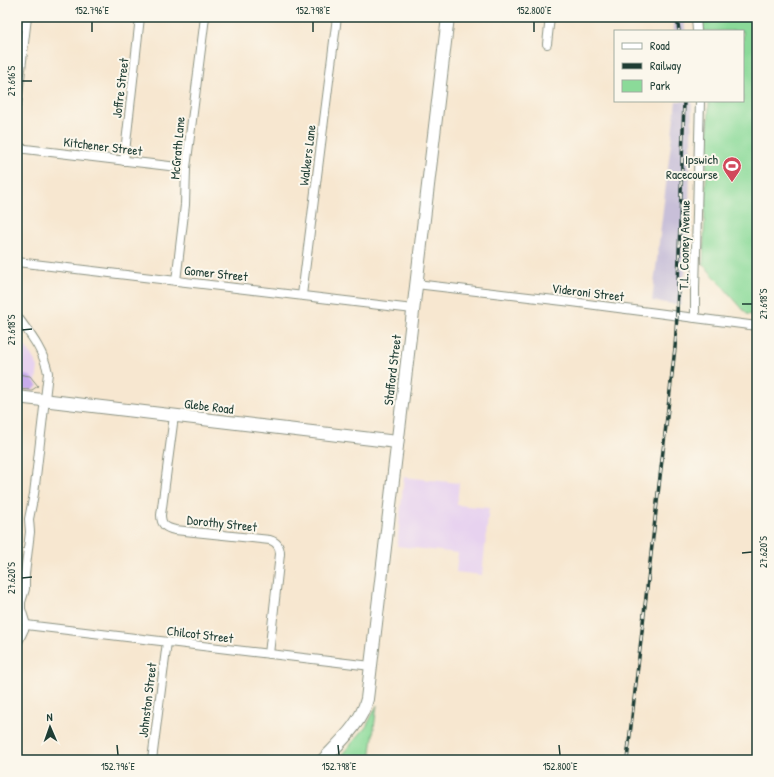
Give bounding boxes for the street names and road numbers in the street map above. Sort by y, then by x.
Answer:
street label: Joffre Street [107,56,133,119]
street label: McGrath Lane [165,116,189,180]
street label: Walkers Lane [294,124,320,186]
street label: Kitchener Street [63,132,144,160]
street label: T.L. Cooney Avenue [674,200,694,290]
street label: Gomer Street [183,261,249,285]
street label: Videroni Street [551,279,626,305]
street label: Stafford Street [379,333,405,406]
street label: Glebe Road [183,394,235,418]
street label: Dorothy Street [186,510,258,536]
street label: Chilcot Street [166,621,235,647]
street label: Johnston Street [133,661,161,738]

